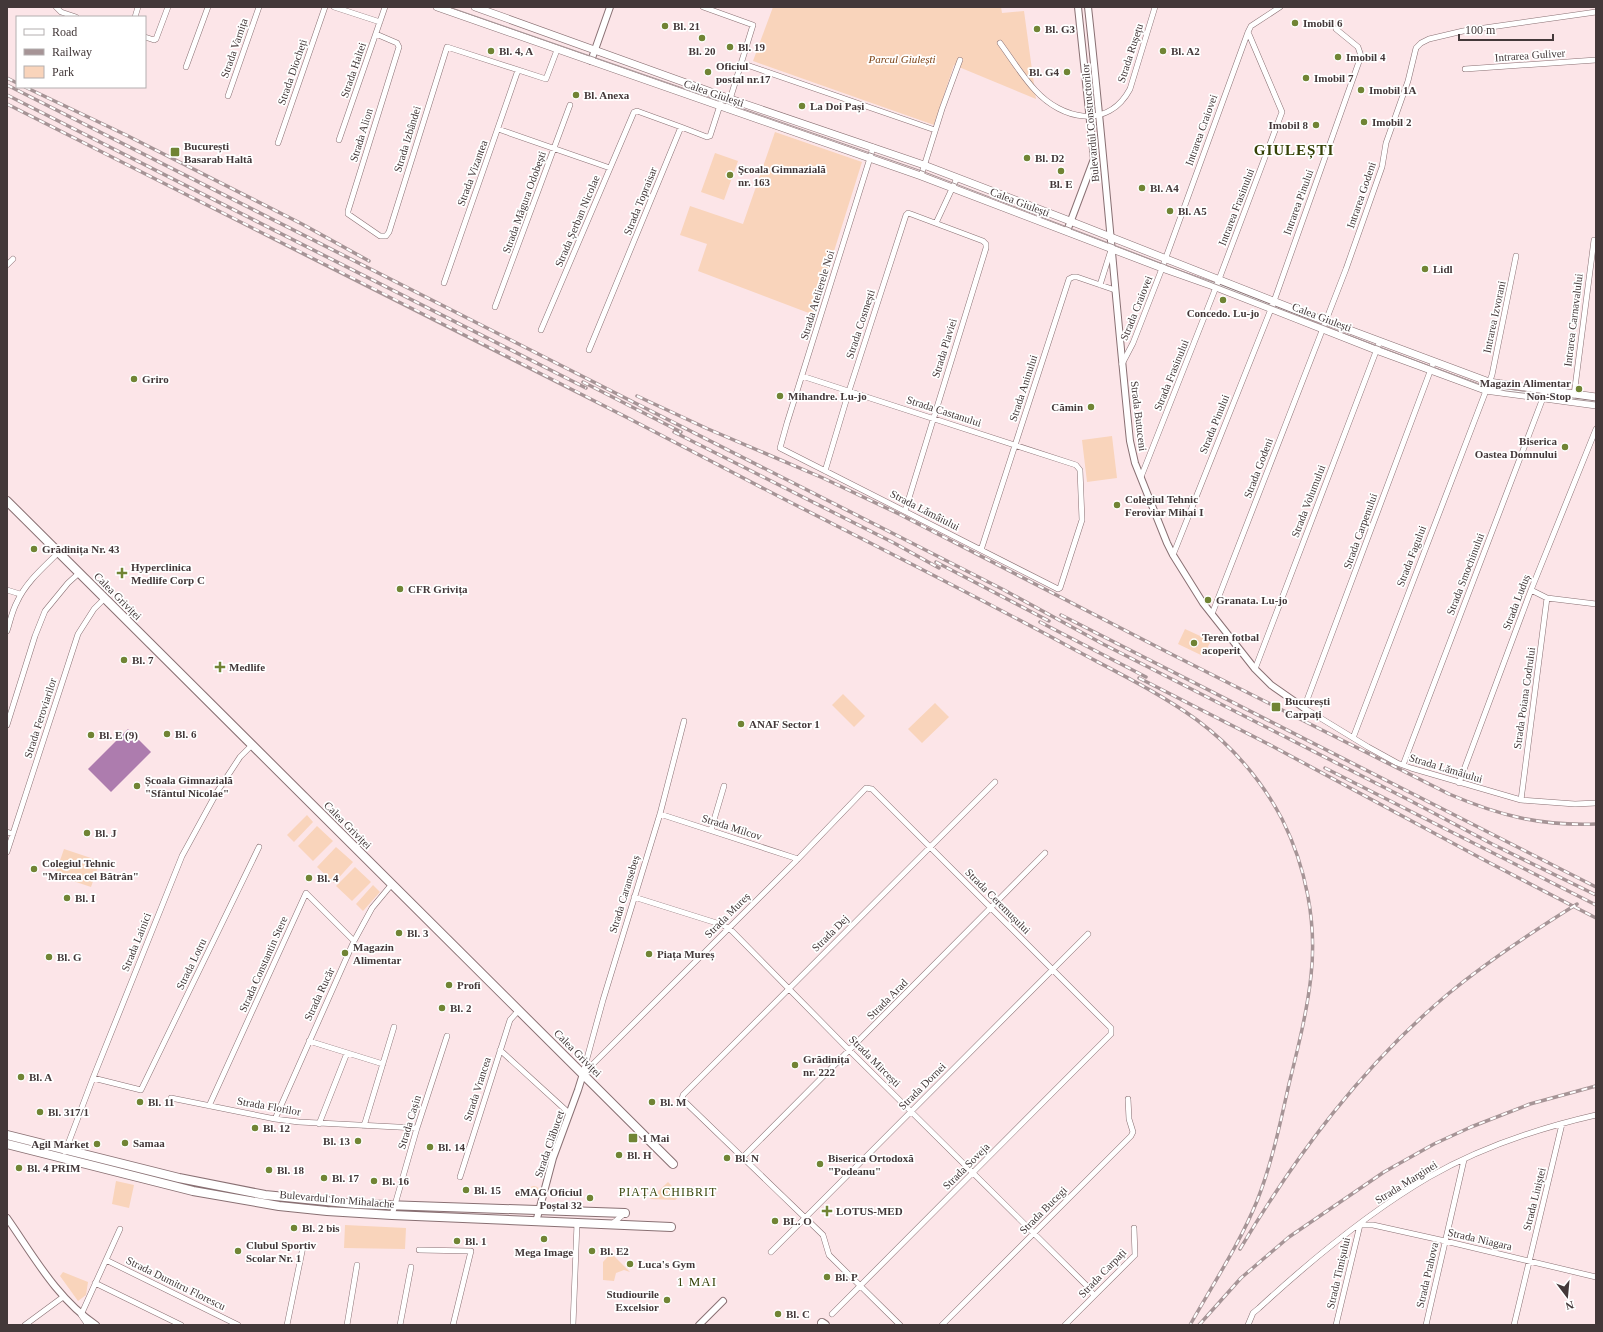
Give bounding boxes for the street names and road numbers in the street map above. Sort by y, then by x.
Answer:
street label: Strada Varnița [218,16,250,79]
street label: Strada Rușețu [1115,21,1145,84]
street label: Strada Diocheți [275,38,309,106]
street label: Strada Haltei [338,41,368,99]
street label: Intrarea Guliver [1494,47,1566,63]
street label: Bulevardul Constructorilor [1079,63,1101,183]
street label: Calea Giulești [682,77,746,109]
street label: Intrarea Craiovei [1183,93,1219,167]
street label: Strada Izbândei [391,104,423,174]
street label: Strada Alion [347,106,375,163]
street label: Strada Vizantea [455,138,489,208]
street label: Strada Măgura Odobești [500,149,548,255]
street label: Intrarea Godeni [1344,160,1378,230]
street label: Strada Topraisar [621,165,659,237]
street label: Intrarea Frasinului [1216,167,1256,247]
street label: Intrarea Pinului [1281,168,1315,236]
street label: Strada Șerban Nicolae [552,173,602,269]
street label: Calea Giulești [989,185,1051,219]
street label: Strada Atelierele Noi [798,249,836,341]
street label: Intrarea Carnavalului [1561,273,1585,367]
street label: Strada Craiovei [1118,274,1154,342]
street label: Intrarea Izvorani [1480,280,1508,354]
street label: Strada Cosmești [843,288,877,360]
street label: Calea Giulești [1291,300,1353,334]
street label: Strada Plaviei [929,317,959,379]
street label: Strada Frasinului [1151,338,1191,412]
street label: Strada Aninului [1007,353,1039,423]
street label: Strada Butuceni [1129,380,1149,452]
street label: Strada Castanului [905,393,983,429]
street label: Strada Pinului [1197,393,1231,455]
street label: Strada Godeni [1241,436,1275,500]
street label: Strada Volumului [1289,463,1327,539]
street label: Strada Lămâiului [888,487,962,533]
street label: Strada Carpenului [1341,491,1379,571]
street label: Strada Fagului [1394,524,1428,588]
street label: Strada Smochinului [1444,531,1486,617]
street label: Calea Griviței [92,570,144,622]
street label: Strada Luduș [1500,573,1532,631]
street label: Strada Poiana Codrului [1511,646,1537,750]
street label: Strada Feroviarilor [21,676,59,760]
street label: Strada Lămâiului [1408,751,1484,785]
street label: Calea Griviței [322,799,374,851]
street label: Strada Milcov [700,812,764,843]
street label: Strada Caransebeș [606,854,642,934]
street label: Strada Ceremușului [963,866,1033,936]
street label: Strada Mureș [702,890,752,940]
street label: Strada Lainici [119,911,153,973]
street label: Strada Dej [809,912,851,954]
street label: Strada Constantin Stere [236,914,290,1014]
street label: Strada Lotru [173,936,209,991]
street label: Strada Rucăr [301,965,337,1022]
street label: Strada Arad [864,976,910,1022]
street label: Calea Griviței [552,1027,604,1079]
street label: Strada Mircești [847,1033,903,1089]
street label: Strada Vrancea [461,1055,493,1123]
street label: Strada Dornei [896,1060,948,1112]
street label: Strada Cașin [395,1093,423,1150]
street label: Strada Florilor [236,1094,302,1118]
street label: Strada Clăbucet [532,1109,566,1179]
street label: Strada Soveja [940,1140,992,1192]
street label: Strada Marginei [1373,1158,1439,1206]
street label: Strada Liniștei [1520,1166,1548,1232]
street label: Strada Bucegi [1017,1184,1069,1236]
street label: Bulevardul Ion Mihalache [279,1188,395,1210]
street label: Strada Niagara [1447,1226,1513,1252]
street label: Strada Timișului [1324,1236,1352,1310]
street label: Strada Prahova [1414,1241,1440,1309]
street label: Strada Carpați [1076,1246,1128,1300]
street label: Strada Dumitru Florescu [124,1254,228,1312]

